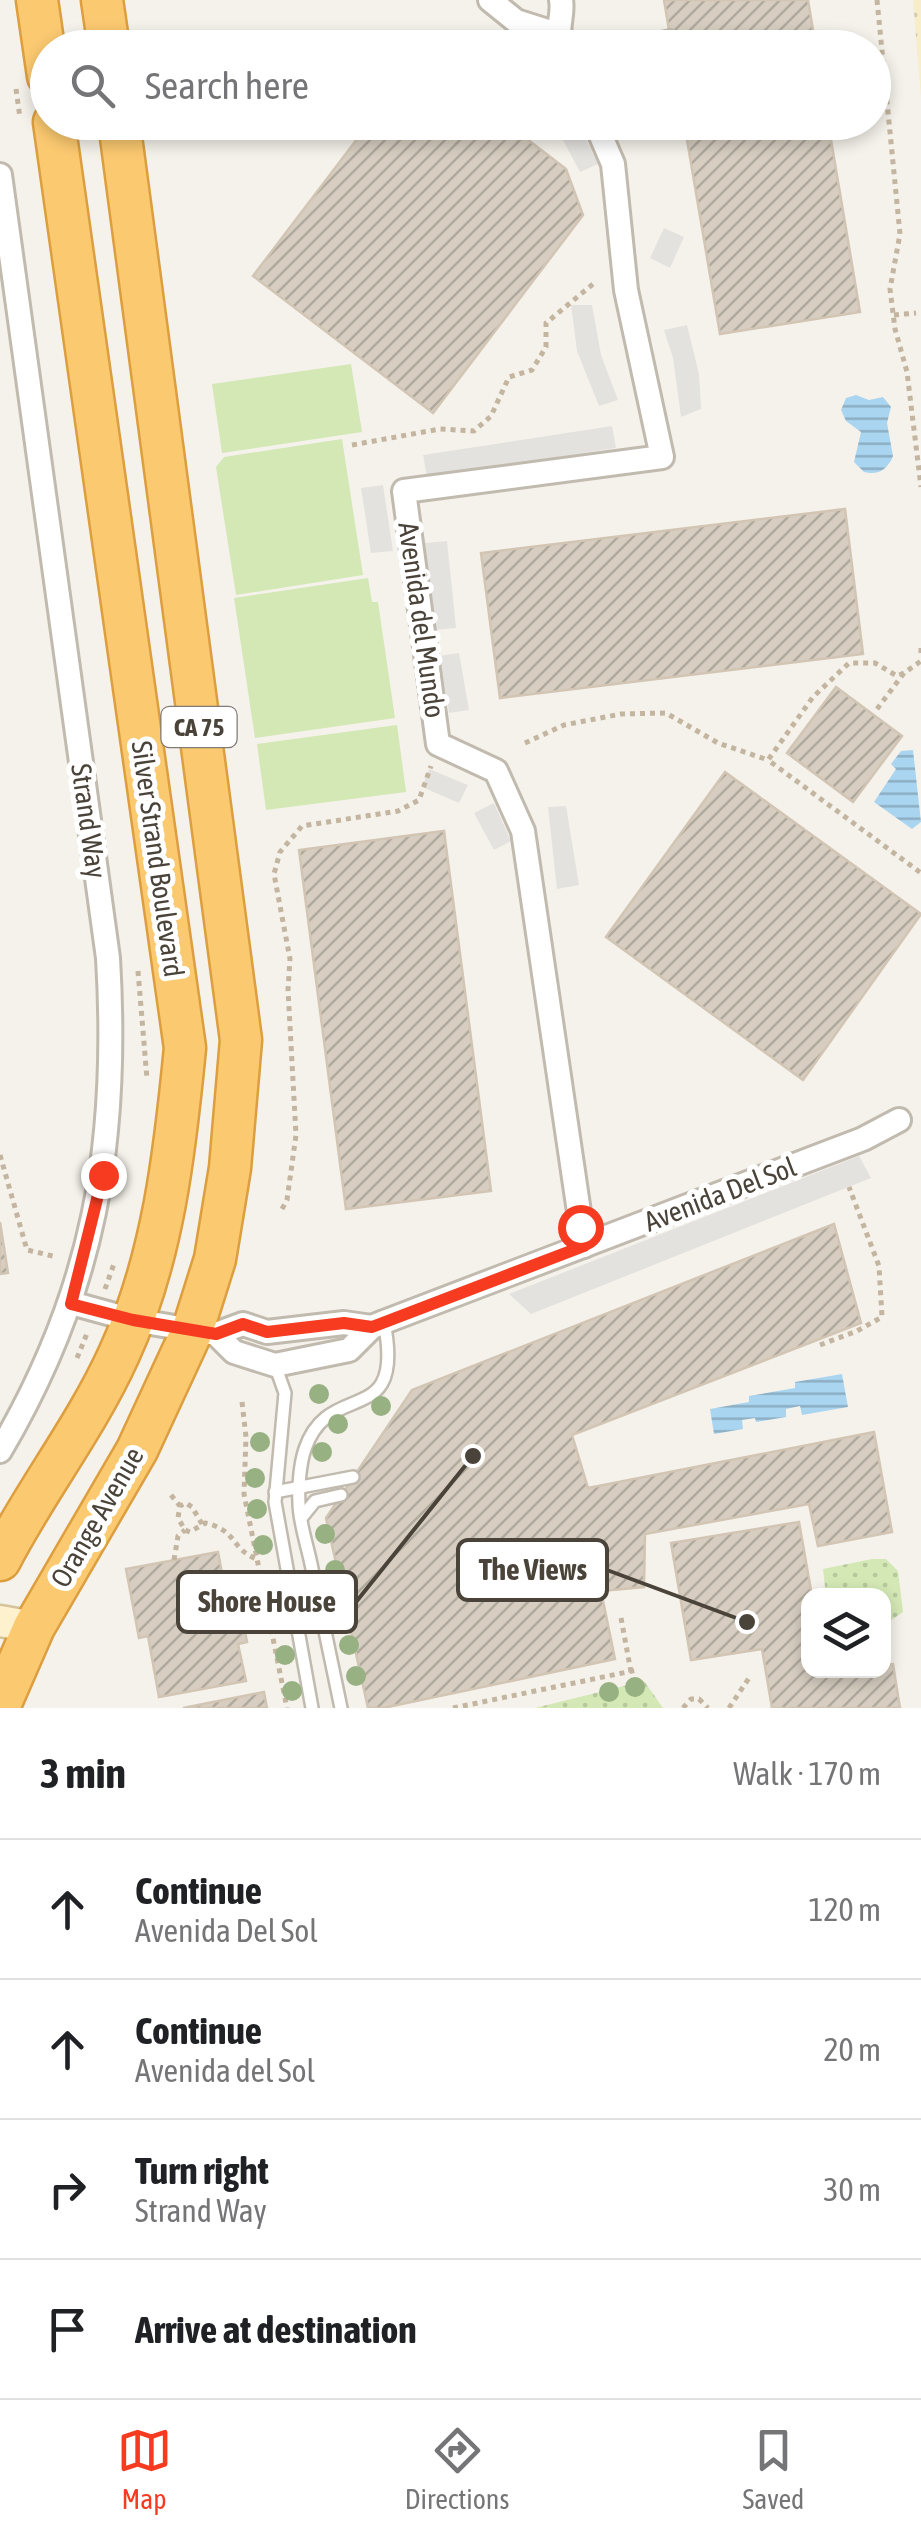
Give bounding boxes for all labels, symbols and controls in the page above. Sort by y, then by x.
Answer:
search box [30,30,891,140]
icon: search [65,58,120,113]
text: Search here [145,64,309,107]
street label: Avenida del Mundo [392,520,452,720]
road number: CA 75 [162,707,236,747]
street label: Silver Strand Boulevard [126,739,190,979]
street label: Strand Way [65,762,113,880]
street label: Avenida Del Sol [640,1150,801,1238]
route end [81,1153,127,1199]
route start [558,1205,604,1251]
street label: Orange Avenue [44,1441,150,1593]
callout: The Views [458,1540,607,1600]
text: The Views [479,1552,588,1586]
callout: Shore House [178,1572,356,1632]
text: Shore House [198,1584,336,1618]
map controls [801,1588,891,1678]
button: layers [801,1588,891,1678]
text: 3 min [40,1749,126,1797]
text: Walk · 170 m [733,1755,881,1792]
text: Continue [135,1869,262,1912]
icon: ahead [40,1882,95,1937]
text: 120 m [808,1891,881,1928]
text: Avenida Del Sol [135,1912,318,1949]
text: Continue [135,2009,262,2052]
icon: ahead [40,2022,95,2077]
text: 20 m [823,2031,881,2068]
text: Avenida del Sol [135,2052,315,2089]
text: Turn right [135,2149,269,2192]
icon: right [40,2162,95,2217]
text: 30 m [823,2171,881,2208]
text: Strand Way [135,2192,267,2229]
icon: arrive [40,2302,95,2357]
text: Arrive at destination [135,2308,417,2351]
tab: Map [117,2423,172,2515]
tab: Directions [405,2423,509,2515]
tab: Saved [743,2423,804,2515]

